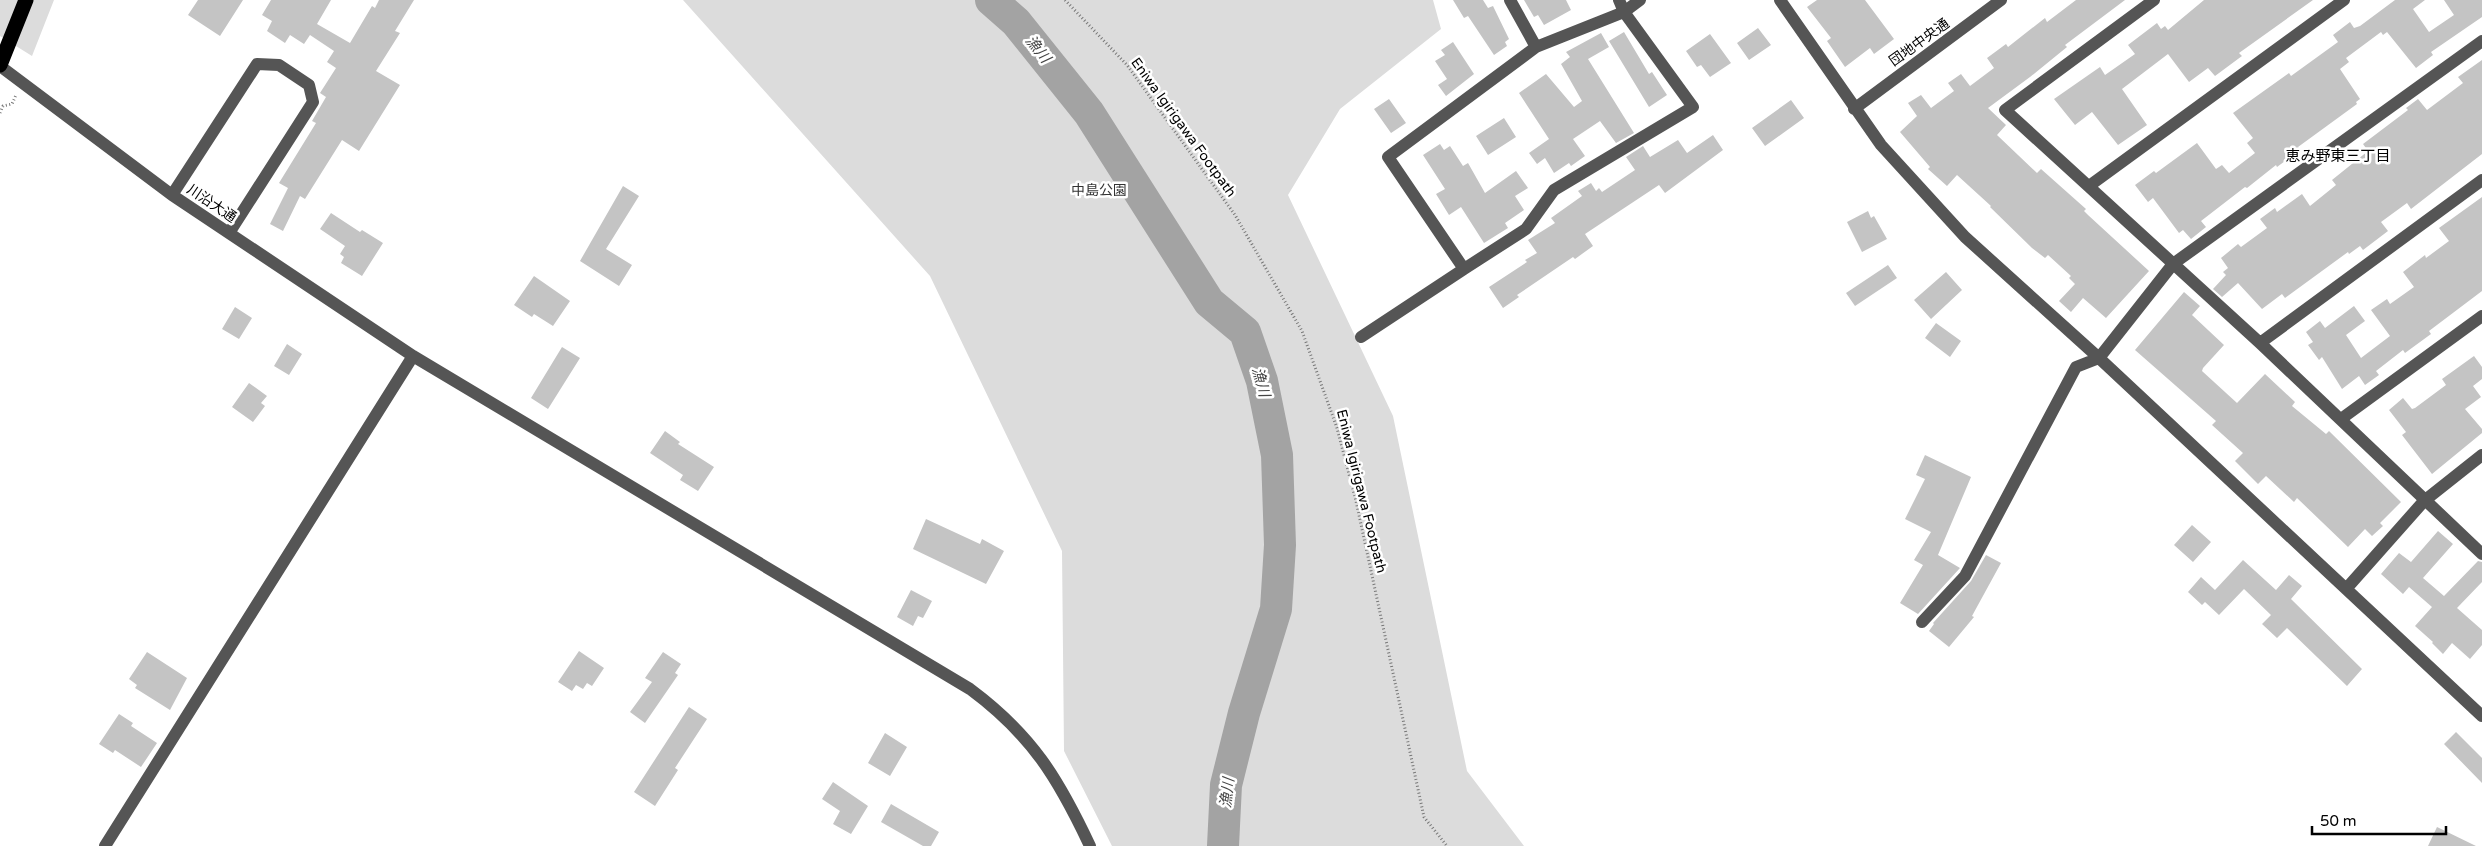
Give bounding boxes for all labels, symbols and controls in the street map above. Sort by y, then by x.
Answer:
street label: 団地中央通 [1886,15,1953,70]
water label: 漁川 [1022,32,1056,68]
street label: Eniwa Igirigawa Footpath [1127,54,1240,200]
district label: 恵み野東三丁目 [2285,147,2391,165]
street label: 川沿大通 [184,181,240,226]
park label: 中島公園 [1071,182,1127,199]
water label: 漁川 [1248,365,1274,401]
street label: Eniwa Igirigawa Footpath [1333,408,1390,575]
water label: 漁川 [1216,775,1238,809]
scale bar [2312,804,2446,836]
text: 50 m [2320,812,2357,830]

